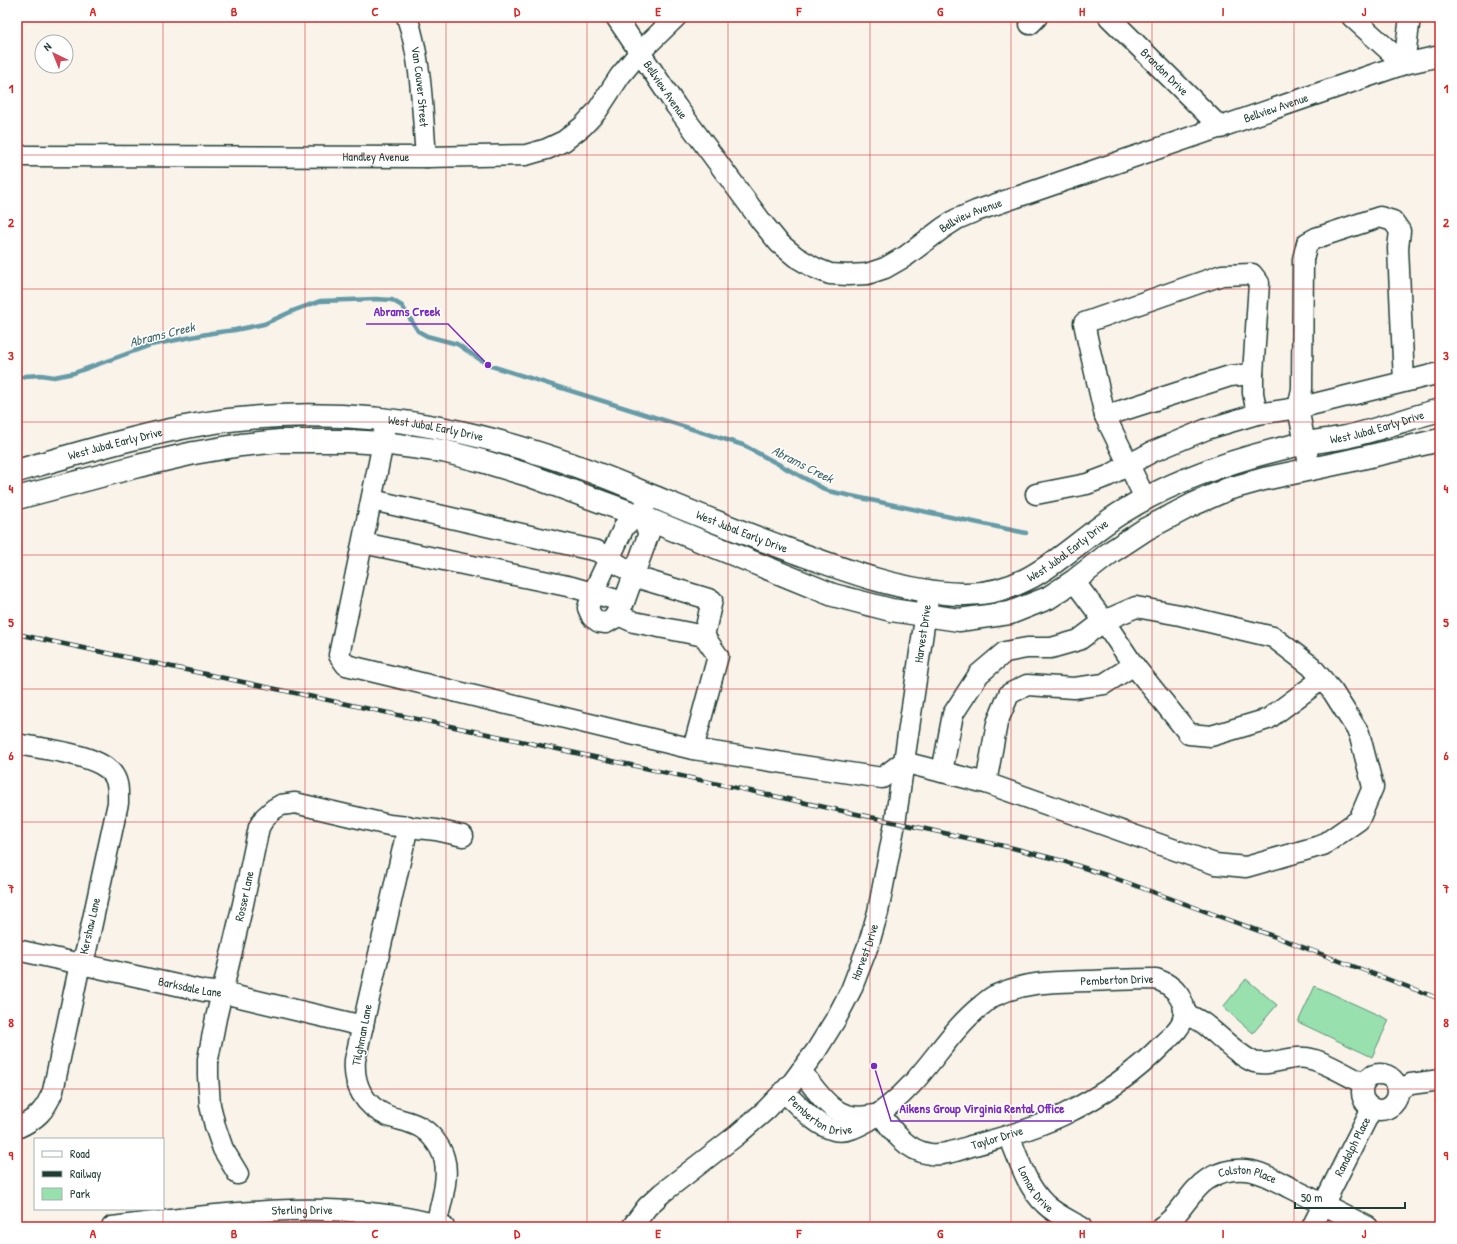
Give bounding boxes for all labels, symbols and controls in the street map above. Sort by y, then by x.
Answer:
text: A [90,2,97,20]
text: B [231,2,238,20]
text: C [371,2,379,20]
text: D [514,2,521,20]
text: E [655,2,661,20]
text: F [796,2,803,20]
text: G [937,2,944,20]
text: H [1079,2,1085,20]
text: I [1221,2,1225,20]
text: J [1362,2,1367,20]
north arrow [34,34,74,74]
text: N [40,39,54,54]
street label: Brandon Drive [1137,44,1193,99]
street label: Van Couver Street [407,45,433,128]
street label: Bellview Avenue [640,57,692,122]
text: 1 [9,79,14,97]
text: 1 [1444,79,1449,97]
street label: Bellview Avenue [1241,88,1311,126]
street label: Handley Avenue [343,148,410,165]
street label: Bellview Avenue [935,194,1004,236]
text: 2 [8,213,15,231]
text: 2 [1443,213,1450,231]
callout: Abrams Creek [366,299,448,324]
text: Abrams Creek [374,302,441,320]
water label: Abrams Creek [128,317,198,351]
text: 3 [8,346,14,364]
text: 3 [1443,346,1449,364]
street label: West Jubal Early Drive [1329,406,1426,448]
street label: West Jubal Early Drive [387,411,486,445]
street label: West Jubal Early Drive [66,423,164,464]
water label: Abrams Creek [769,441,838,488]
text: 4 [9,479,14,497]
text: 4 [1444,479,1449,497]
street label: West Jubal Early Drive [694,506,790,557]
street label: West Jubal Early Drive [1024,515,1112,586]
street label: Harvest Drive [910,603,935,664]
text: 5 [8,613,14,631]
text: 5 [1443,613,1449,631]
text: 6 [8,746,14,764]
text: 6 [1443,746,1449,764]
street label: Rosser Lane [230,869,258,923]
text: 7 [7,879,15,897]
text: 7 [1442,879,1450,897]
street label: Kershaw Lane [75,896,104,956]
street label: Harvest Drive [847,922,882,982]
street label: Pemberton Drive [1080,970,1154,989]
street label: Barksdale Lane [157,972,223,1001]
street label: Tilghman Lane [347,1002,376,1067]
text: 8 [8,1013,14,1031]
text: 8 [1443,1013,1449,1031]
street label: Pemberton Drive [784,1091,854,1139]
callout: Aikens Group Virginia Rental Office [891,1096,1072,1121]
text: Aikens Group Virginia Rental Office [900,1099,1065,1118]
street label: Randolph Place [1330,1114,1374,1179]
street label: Taylor Drive [969,1122,1025,1153]
legend [34,1138,164,1210]
text: Road [70,1145,90,1162]
text: 9 [9,1146,14,1164]
text: 9 [1444,1146,1449,1164]
street label: Colston Place [1216,1161,1280,1187]
street label: Lomax Drive [1014,1163,1058,1216]
text: Railway [70,1165,101,1182]
scale bar [1295,1184,1405,1210]
text: Park [70,1185,90,1202]
text: 50 m [1301,1189,1322,1206]
street label: Sterling Drive [271,1201,333,1219]
text: A [90,1224,97,1242]
text: B [231,1224,238,1242]
text: C [371,1224,379,1242]
text: D [514,1224,521,1242]
text: E [655,1224,661,1242]
text: F [796,1224,803,1242]
text: G [937,1224,944,1242]
text: H [1079,1224,1085,1242]
text: I [1221,1224,1225,1242]
text: J [1362,1224,1367,1242]

